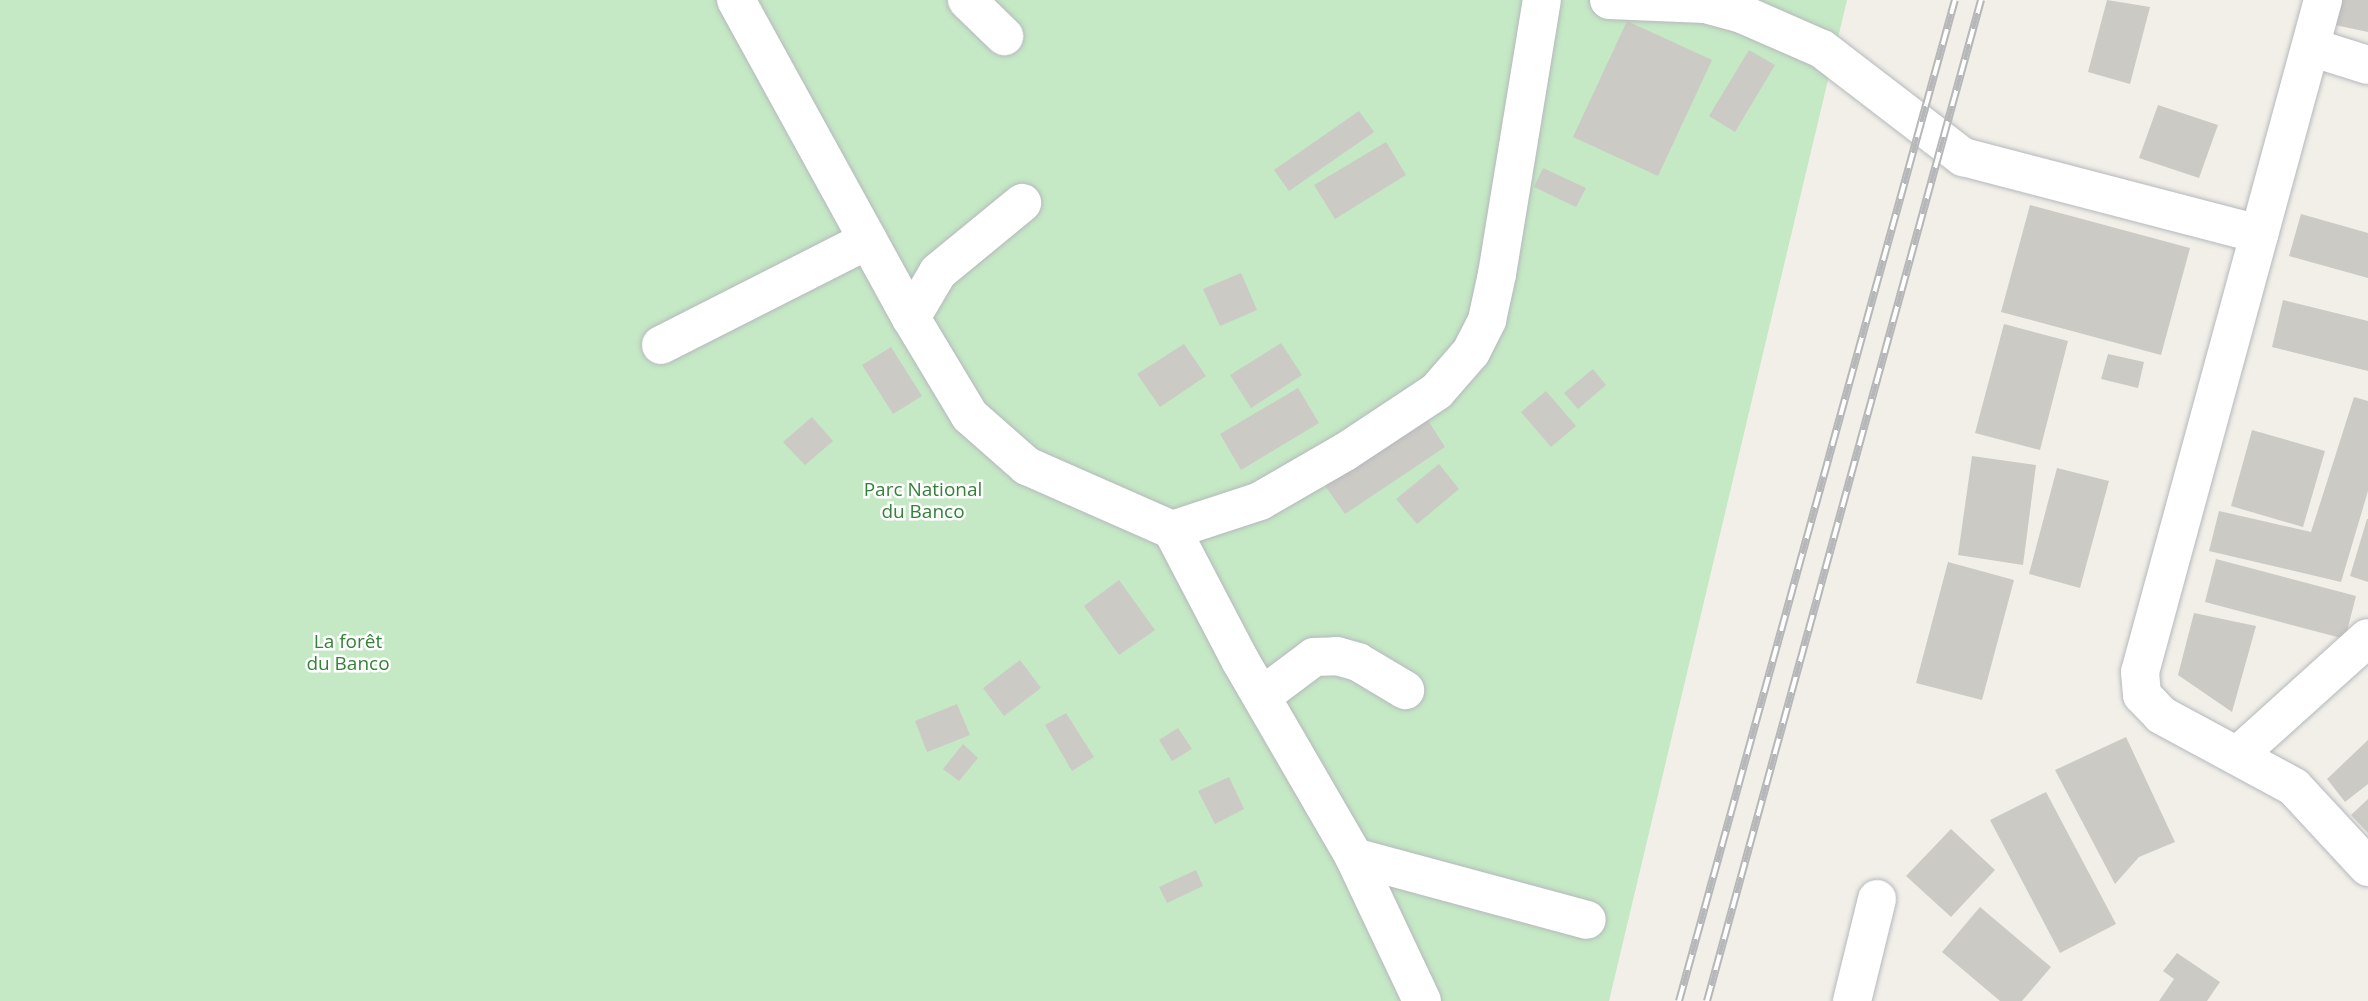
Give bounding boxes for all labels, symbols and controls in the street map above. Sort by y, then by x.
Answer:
park label: Parc National du Banco [864,479,982,523]
park label: La forêt du Banco [306,631,390,675]

